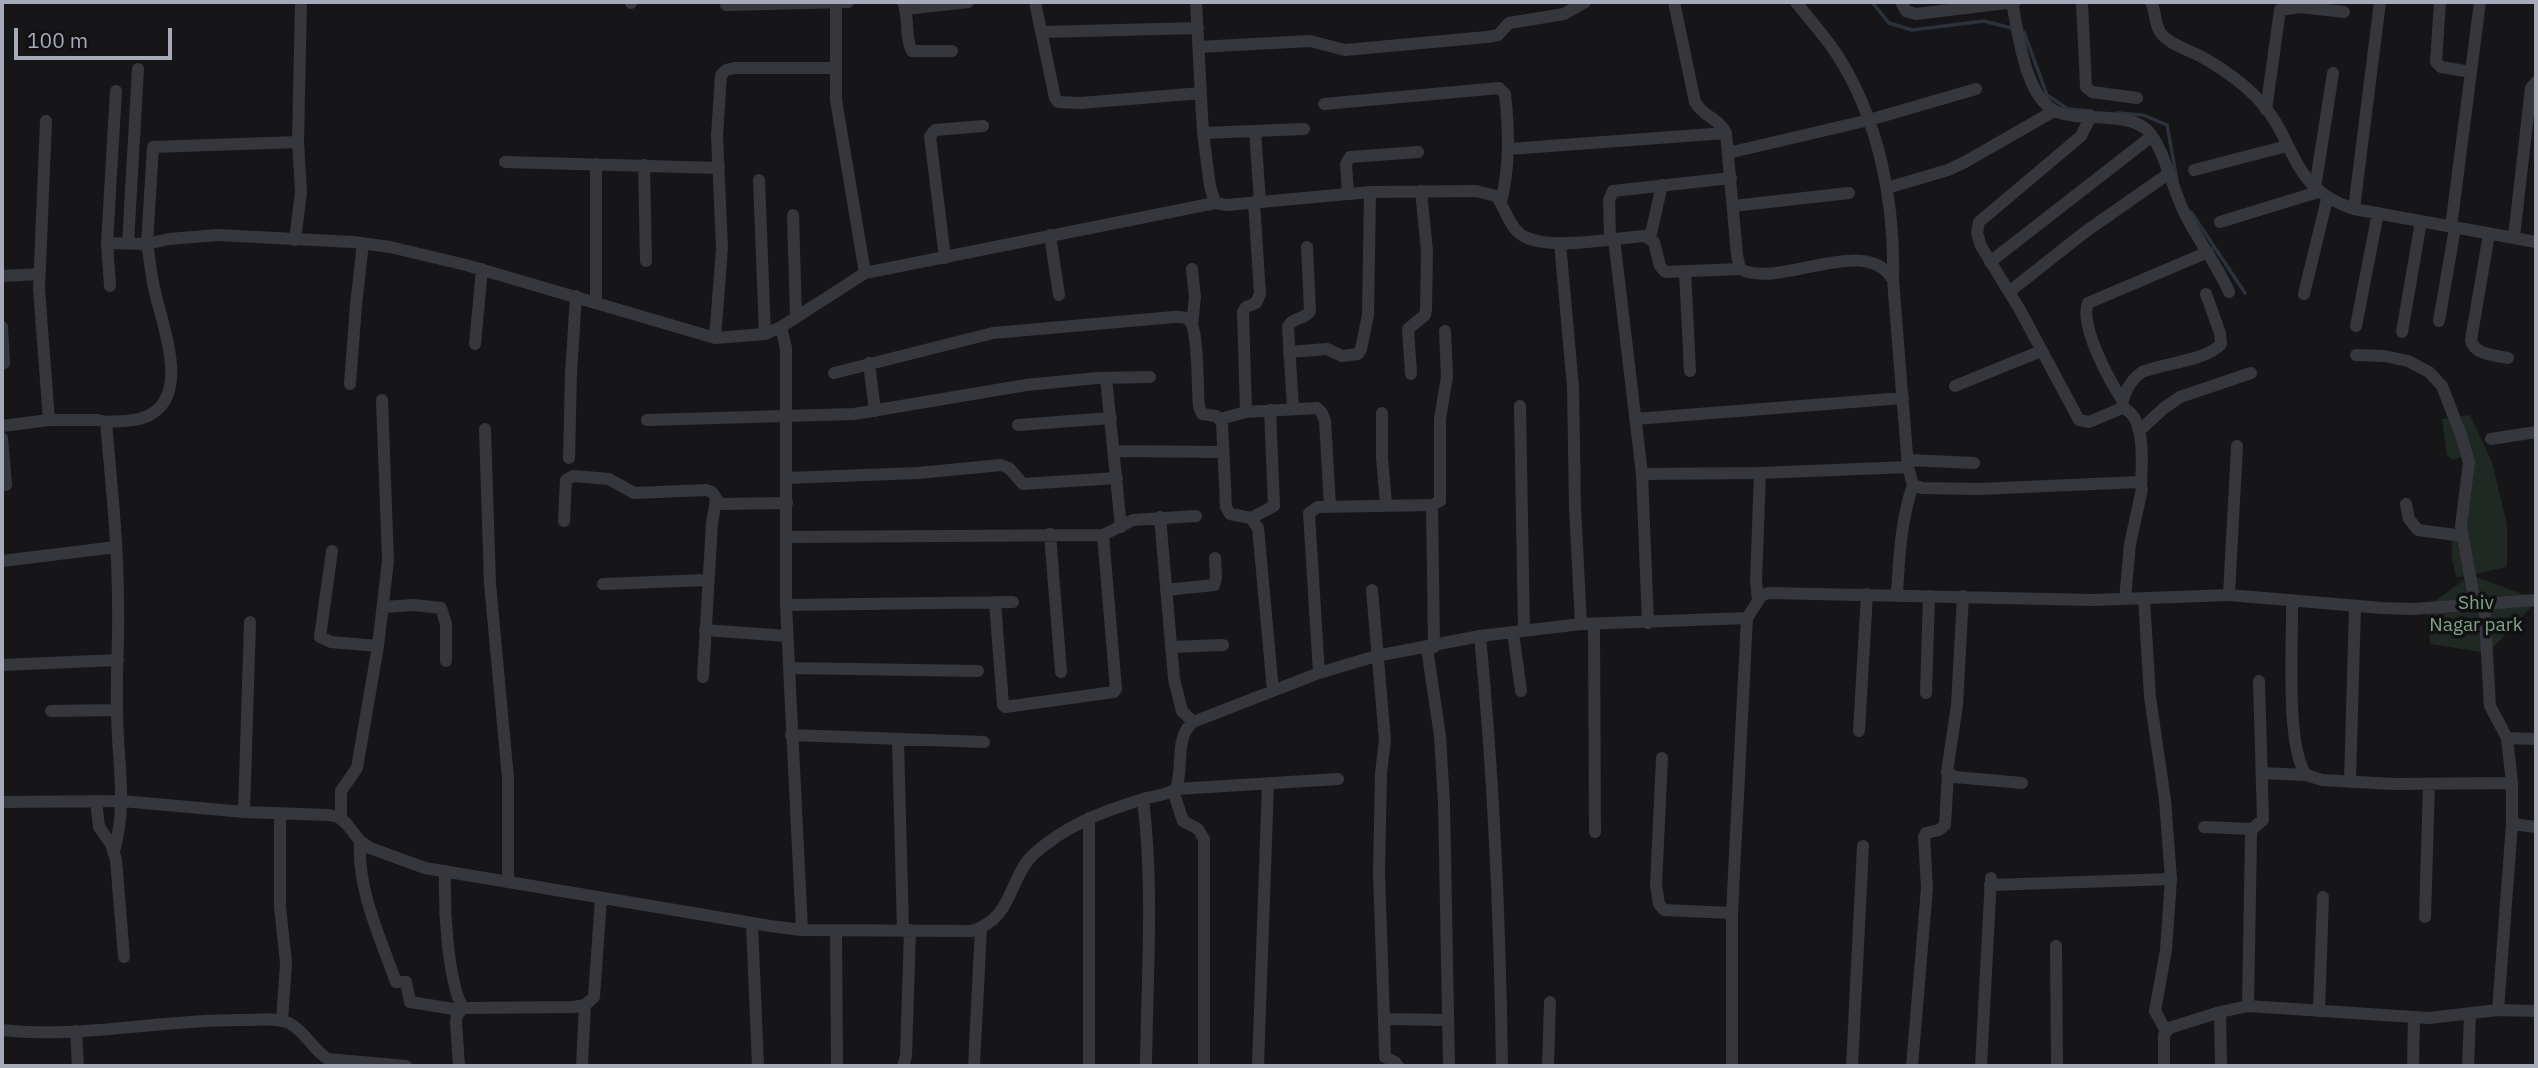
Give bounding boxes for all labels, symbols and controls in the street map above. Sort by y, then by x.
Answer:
scale bar [18,14,175,58]
text: 100 m [27,26,88,54]
park label: Shiv Nagar park [2429,593,2523,637]

